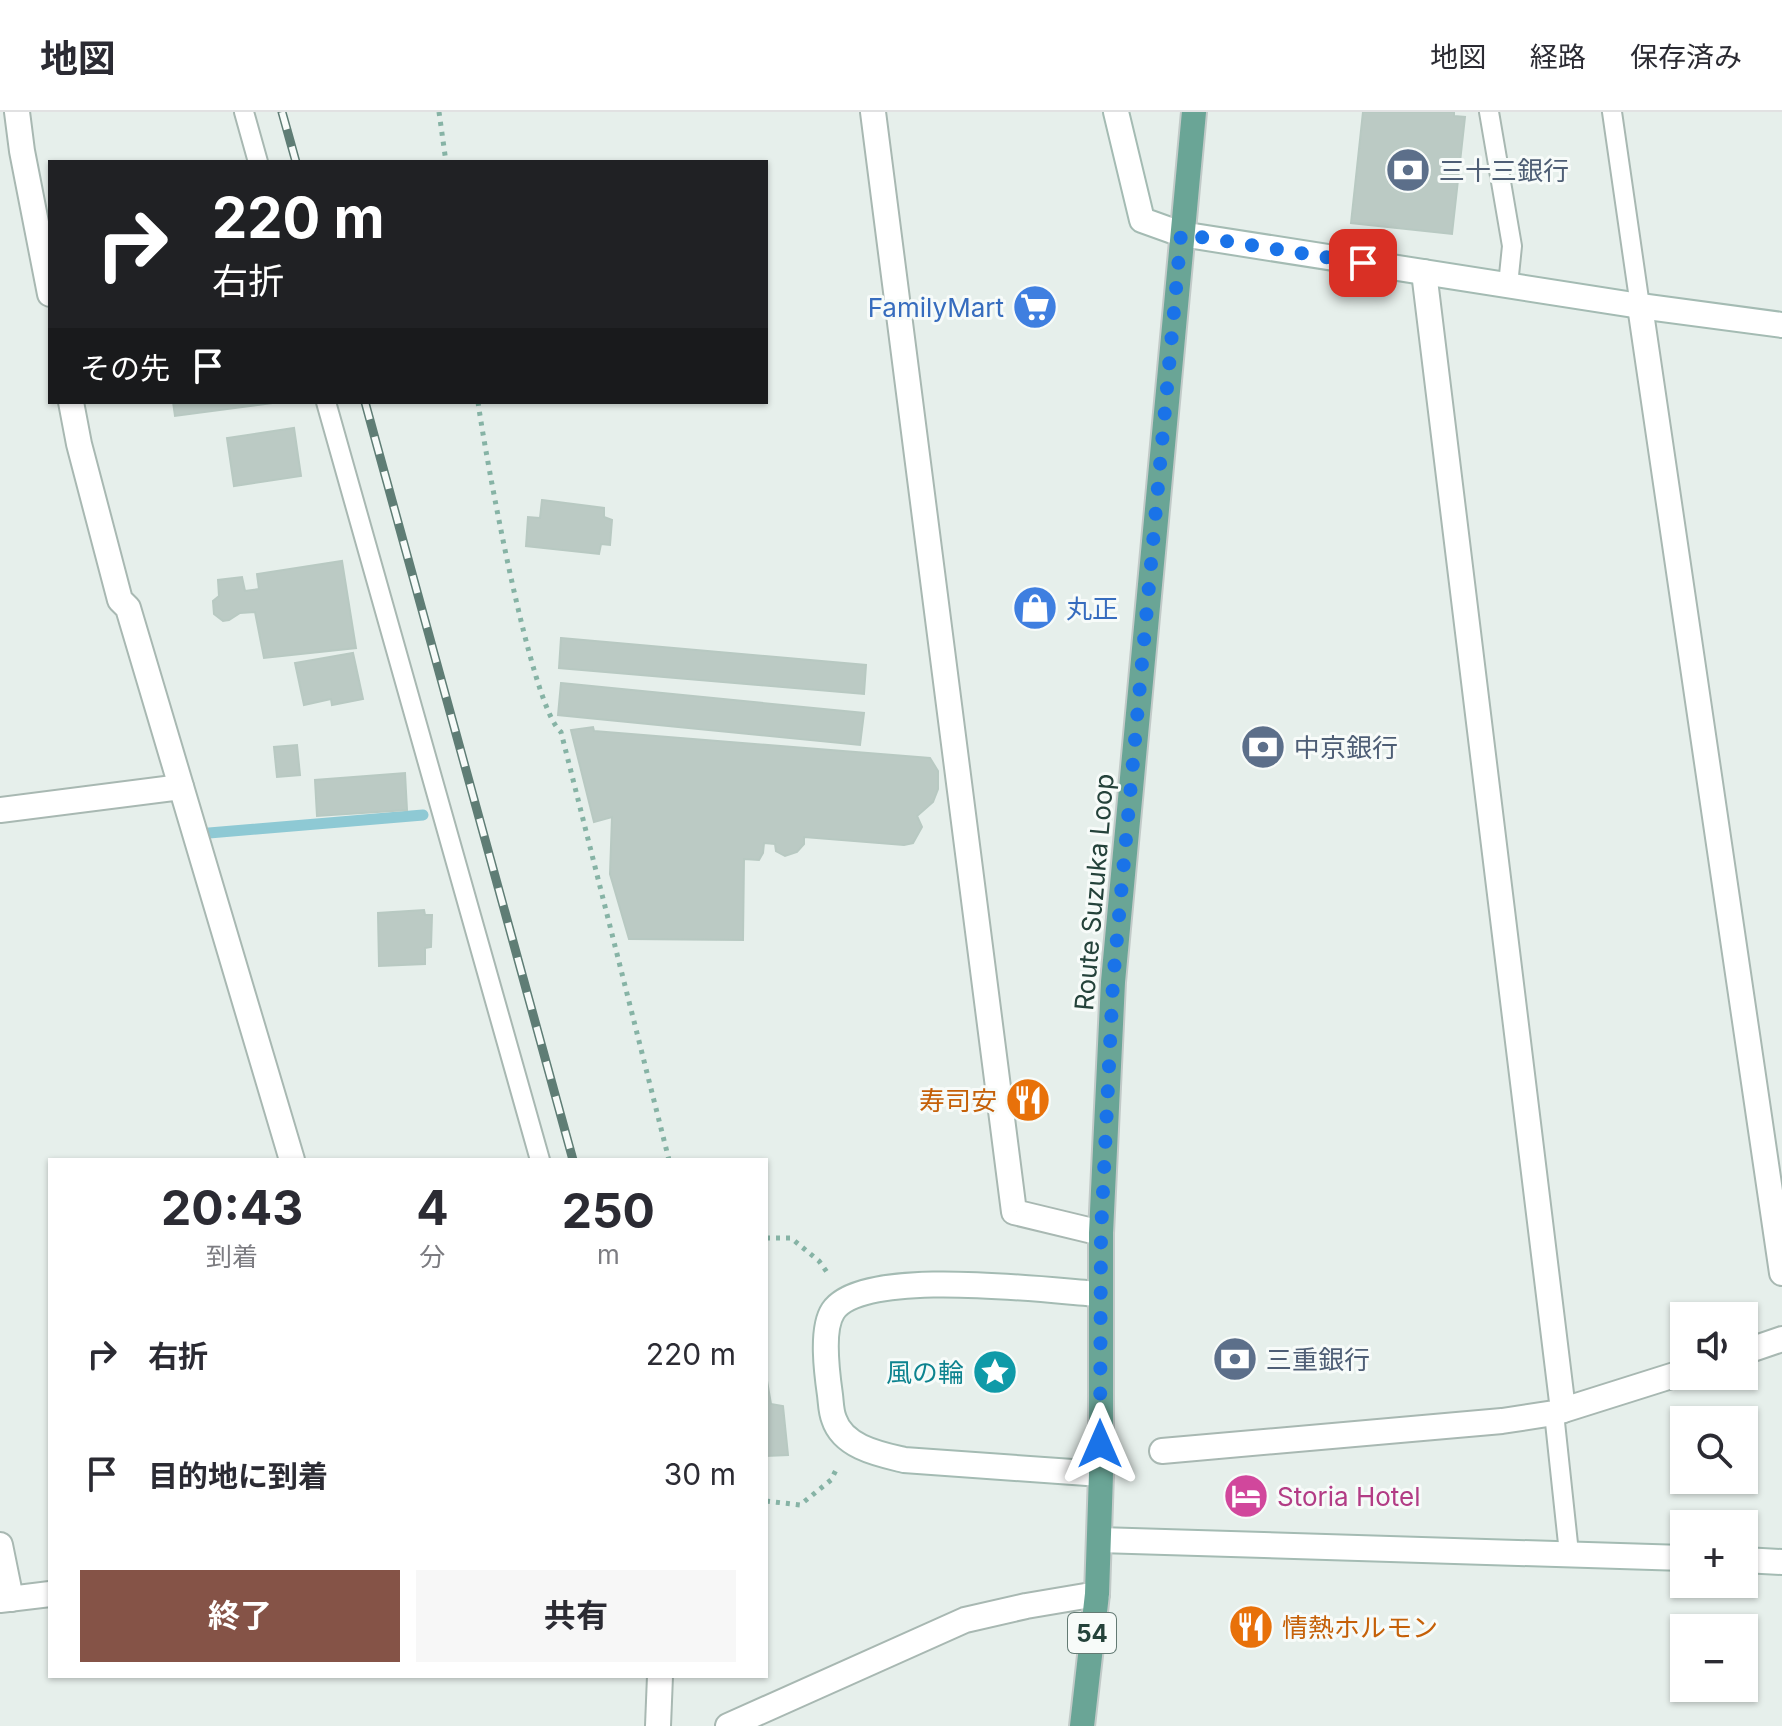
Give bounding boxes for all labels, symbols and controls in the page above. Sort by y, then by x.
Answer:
text: 地図 [40,35,116,81]
text: 地図 [1430,40,1486,74]
text: 経路 [1530,40,1586,74]
text: 保存済み [1630,40,1742,74]
bank icon: 三十三銀行 [1384,146,1432,194]
place label: 三十三銀行 [1439,155,1569,186]
text: 220 m [212,184,385,252]
icon: right [80,192,184,296]
pin [1329,229,1397,297]
icon: arrive [1341,241,1385,285]
text: 右折 [212,259,284,303]
supermarket icon: FamilyMart [1011,283,1059,331]
place label: FamilyMart [868,292,1004,323]
icon: arrive [186,344,230,388]
text: その先 [80,350,170,386]
shop icon: 丸正 [1011,584,1059,632]
place label: 丸正 [1066,593,1118,624]
bank icon: 中京銀行 [1239,723,1287,771]
place label: 中京銀行 [1294,732,1398,763]
street label: Route Suzuka Loop [1068,772,1120,1012]
restaurant icon: 寿司安 [1004,1076,1052,1124]
place label: 寿司安 [919,1085,997,1116]
text: 20:43 [161,1178,303,1237]
text: 4 [416,1178,449,1237]
text: 250 [562,1181,655,1240]
text: m [597,1239,620,1270]
text: 到着 [206,1241,258,1272]
text: 分 [419,1241,445,1272]
map controls [1670,1302,1758,1702]
button: sound [1670,1302,1758,1390]
icon: right [80,1332,124,1376]
bank icon: 三重銀行 [1211,1335,1259,1383]
text: 220 m [646,1336,736,1372]
text: 右折 [148,1338,208,1374]
place label: 三重銀行 [1266,1344,1370,1375]
place icon: 風の輪 [971,1348,1019,1396]
place label: 風の輪 [886,1357,964,1388]
position arrow [1058,1402,1142,1486]
button: search [1670,1406,1758,1494]
icon: arrive [80,1452,124,1496]
text: 30 m [664,1456,736,1492]
text: 目的地に到着 [148,1458,328,1494]
hotel icon: Storia Hotel [1222,1472,1270,1520]
place label: Storia Hotel [1277,1481,1421,1512]
button: + [1670,1510,1758,1598]
button: 終了 [80,1570,400,1662]
button: 共有 [416,1570,736,1662]
restaurant icon: 情熱ホルモン [1227,1603,1275,1651]
place label: 情熱ホルモン [1282,1612,1438,1643]
road number: 54 [1068,1613,1116,1653]
button: − [1670,1614,1758,1702]

